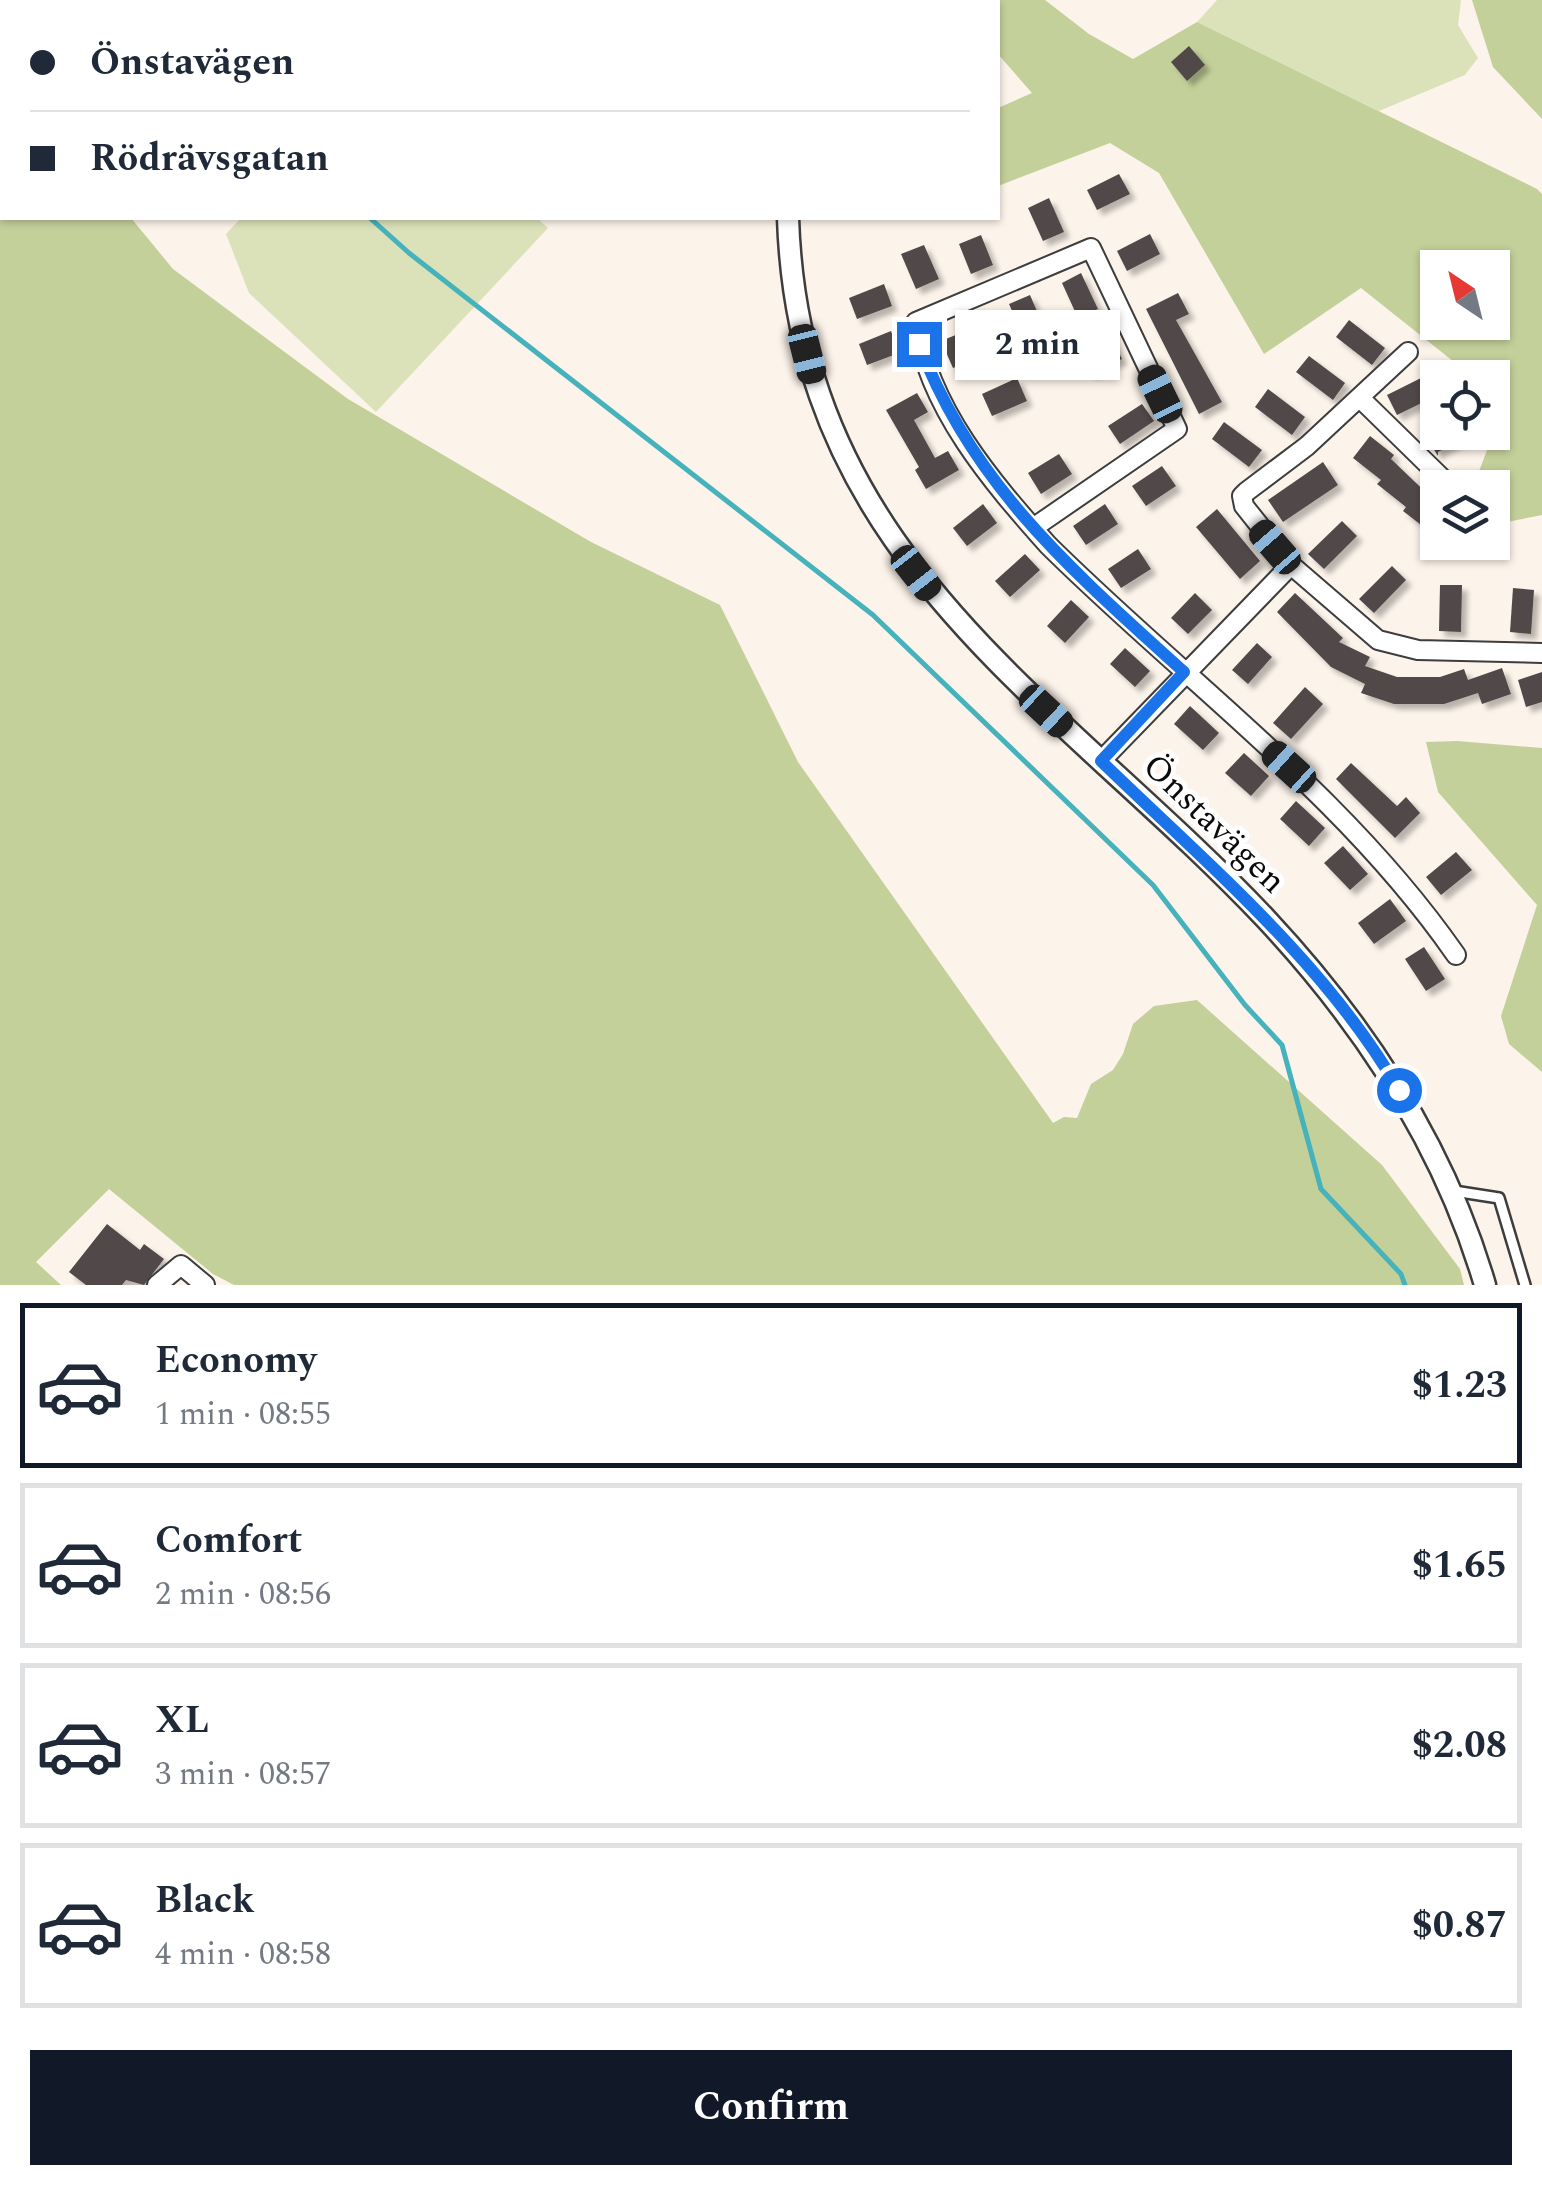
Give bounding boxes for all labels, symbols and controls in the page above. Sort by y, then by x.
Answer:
text: Önstavägen [90,34,294,92]
text: Rödrävsgatan [90,130,329,188]
north arrow [1420,250,1510,340]
map controls [1420,250,1510,560]
callout: 2 min [954,309,1119,379]
text: 2 min [995,320,1080,369]
car [785,321,829,387]
route end [897,322,942,367]
car [1133,360,1187,428]
button: locate [1420,360,1510,450]
button: layers [1420,470,1510,560]
car [1244,515,1306,579]
car [886,540,946,606]
car [1014,680,1078,742]
car [1257,736,1321,798]
street label: Önstavägen [1130,741,1298,907]
route start [1377,1068,1422,1113]
text: Economy [155,1332,316,1390]
icon: car [35,1341,125,1431]
text: $1.23 [1412,1357,1507,1415]
text: 1 min · 08:55 [155,1390,331,1439]
text: Comfort [155,1512,302,1570]
icon: car [35,1521,125,1611]
text: $1.65 [1412,1537,1507,1595]
text: 2 min · 08:56 [155,1570,331,1619]
text: XL [155,1692,209,1750]
icon: car [35,1701,125,1791]
text: $2.08 [1412,1717,1507,1775]
text: 3 min · 08:57 [155,1750,331,1799]
text: Black [155,1872,255,1930]
icon: car [35,1881,125,1971]
text: $0.87 [1412,1897,1507,1955]
text: 4 min · 08:58 [155,1930,331,1979]
button: Confirm [30,2050,1512,2165]

